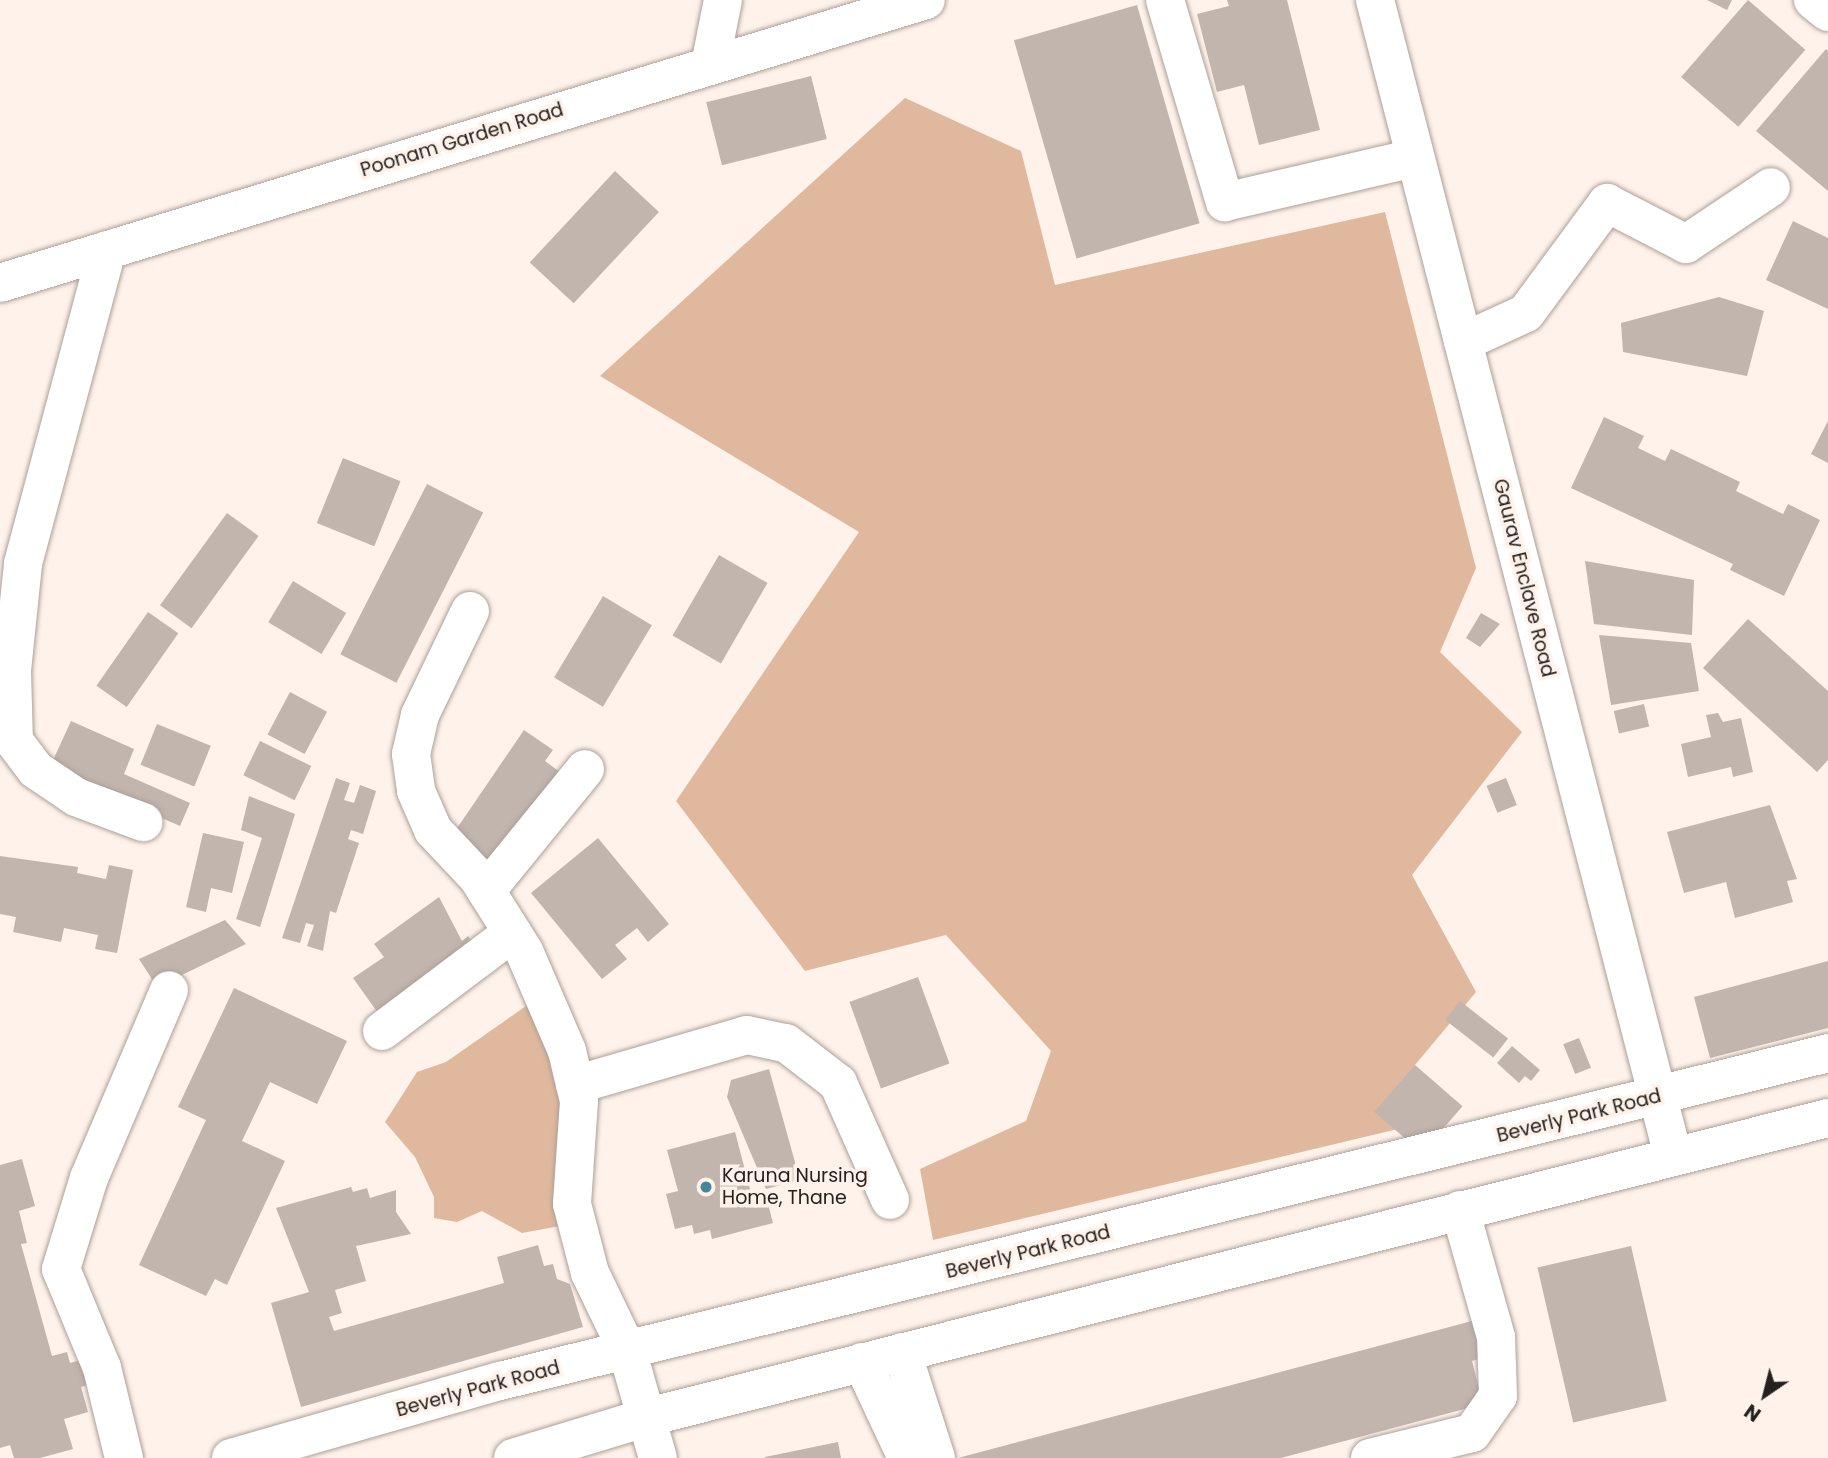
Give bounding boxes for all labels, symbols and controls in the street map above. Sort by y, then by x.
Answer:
street label: Poonam Garden Road [358,98,566,182]
street label: Gaurav Enclave Road [1488,477,1560,679]
street label: Beverly Park Road [1494,1085,1664,1147]
place label: Karuna Nursing Home, Thane [722,1165,868,1209]
marker: Karuna Nursing Home, Thane [696,1177,716,1197]
street label: Beverly Park Road [943,1221,1113,1283]
street label: Beverly Park Road [394,1356,562,1422]
north arrow [1730,1360,1800,1430]
text: N [1739,1397,1766,1428]

